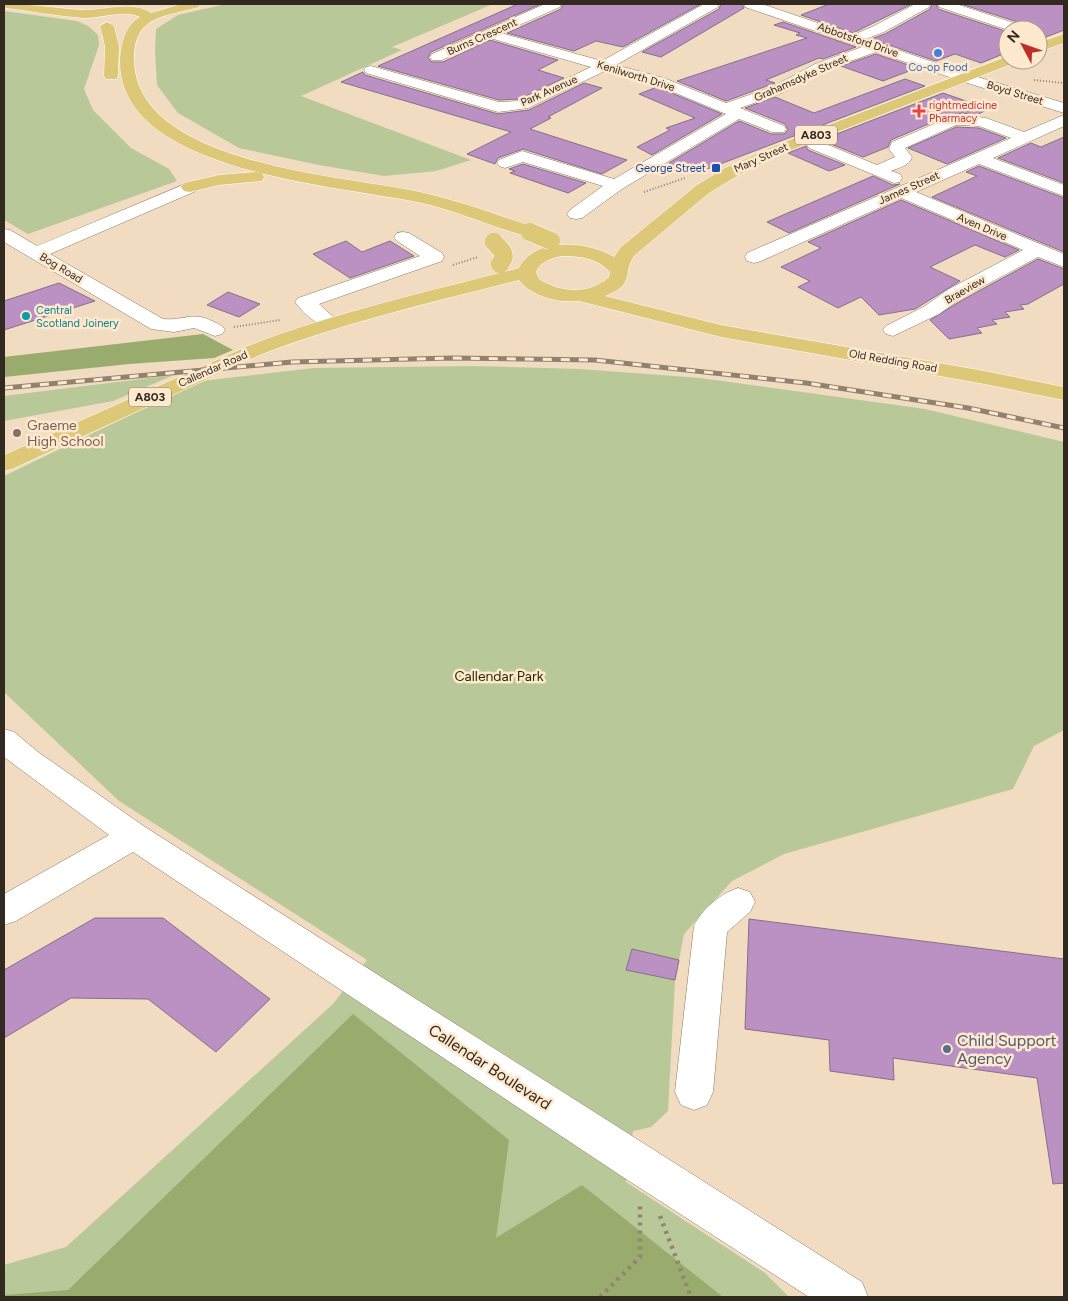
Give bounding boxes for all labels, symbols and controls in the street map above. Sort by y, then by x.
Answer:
street label: Burns Crescent [445,16,519,58]
street label: Abbotsford Drive [816,20,900,60]
north arrow [998,20,1048,70]
text: N [1004,27,1024,46]
marker: Co-op Food [932,47,944,59]
street label: Grahamsdyke Street [752,52,850,104]
street label: Kenilworth Drive [595,58,677,94]
place label: Co-op Food [908,61,968,74]
street label: Park Avenue [519,73,579,109]
street label: Boyd Street [985,78,1045,108]
place label: rightmedicine Pharmacy [929,99,997,125]
marker: rightmedicine Pharmacy [913,105,925,117]
road number: A803 [795,126,837,144]
street label: Mary Street [732,140,790,176]
place label: George Street [636,162,706,175]
marker: George Street [710,162,722,174]
street label: James Street [877,169,941,207]
street label: Aven Drive [955,211,1009,243]
street label: Bog Road [37,250,85,286]
street label: Braeview [942,273,988,307]
place label: Central Scotland Joinery [36,304,119,330]
marker: Central Scotland Joinery [20,310,32,322]
street label: Old Redding Road [848,347,938,375]
street label: Callendar Road [176,348,250,390]
road number: A803 [129,388,171,407]
place label: Graeme High School [27,417,104,450]
marker: Graeme High School [11,427,23,439]
park label: Callendar Park [454,668,544,685]
street label: Callendar Boulevard [425,1020,555,1114]
place label: Child Support Agency [957,1031,1056,1068]
marker: Child Support Agency [941,1043,953,1055]

